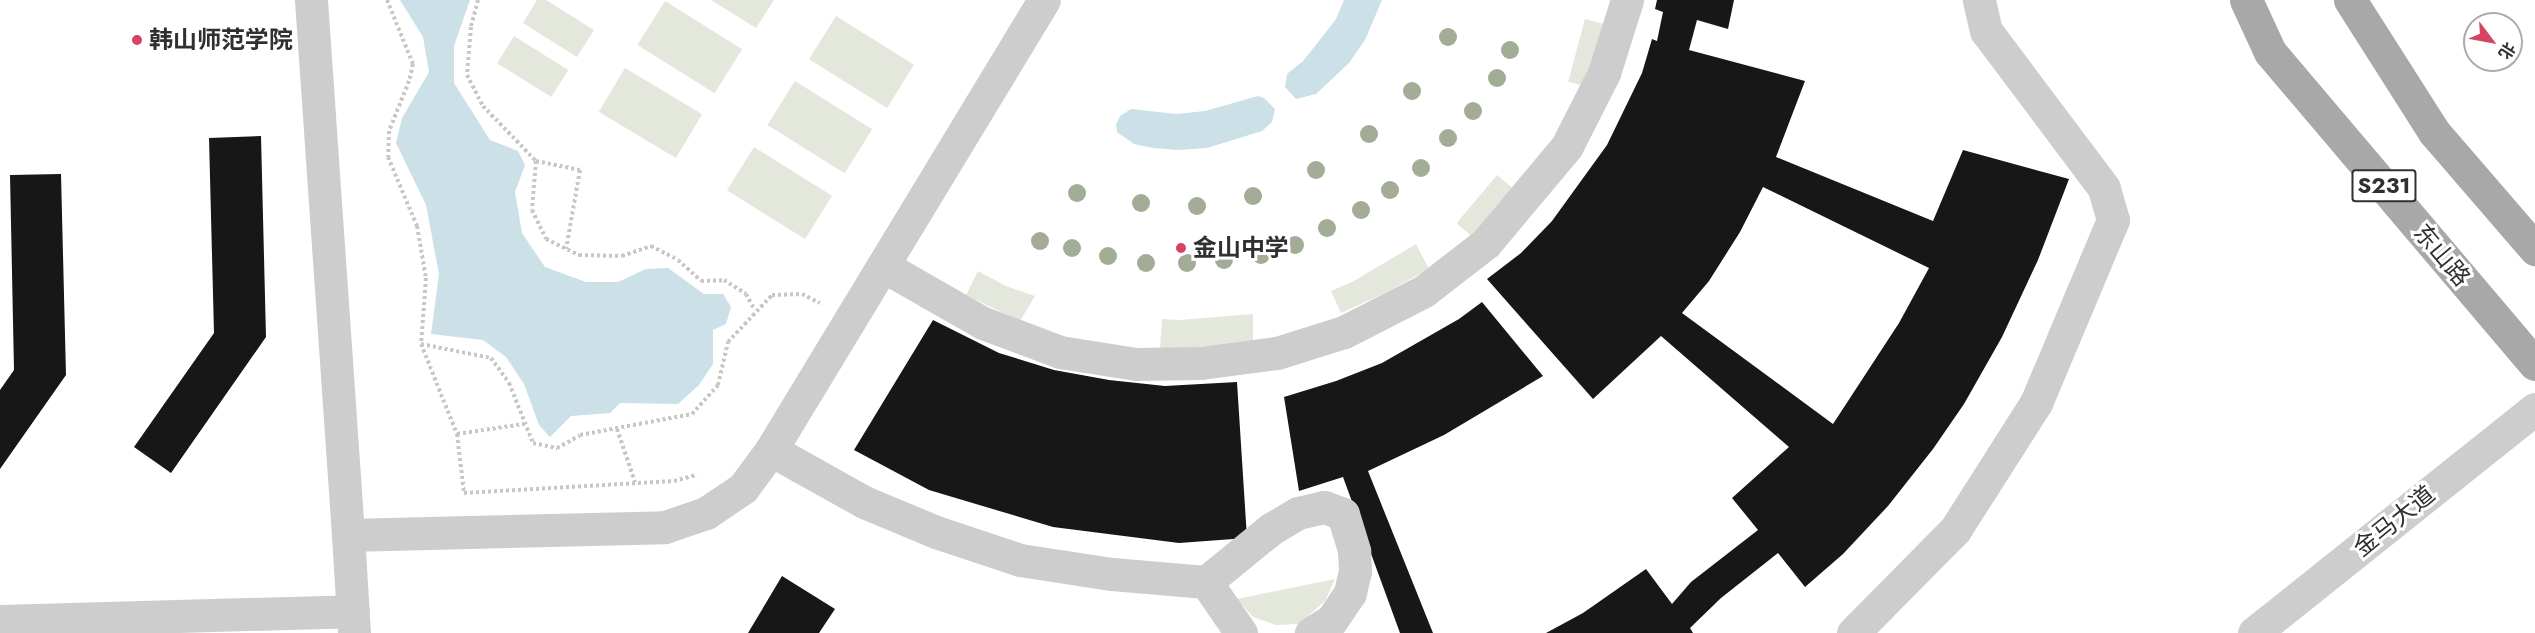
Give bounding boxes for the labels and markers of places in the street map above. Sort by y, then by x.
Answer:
place label: 韩山师范学院 [149,26,293,54]
marker: 韩山师范学院 [130,33,144,47]
place label: 金山中学 [1193,234,1289,262]
marker: 金山中学 [1174,241,1188,255]

